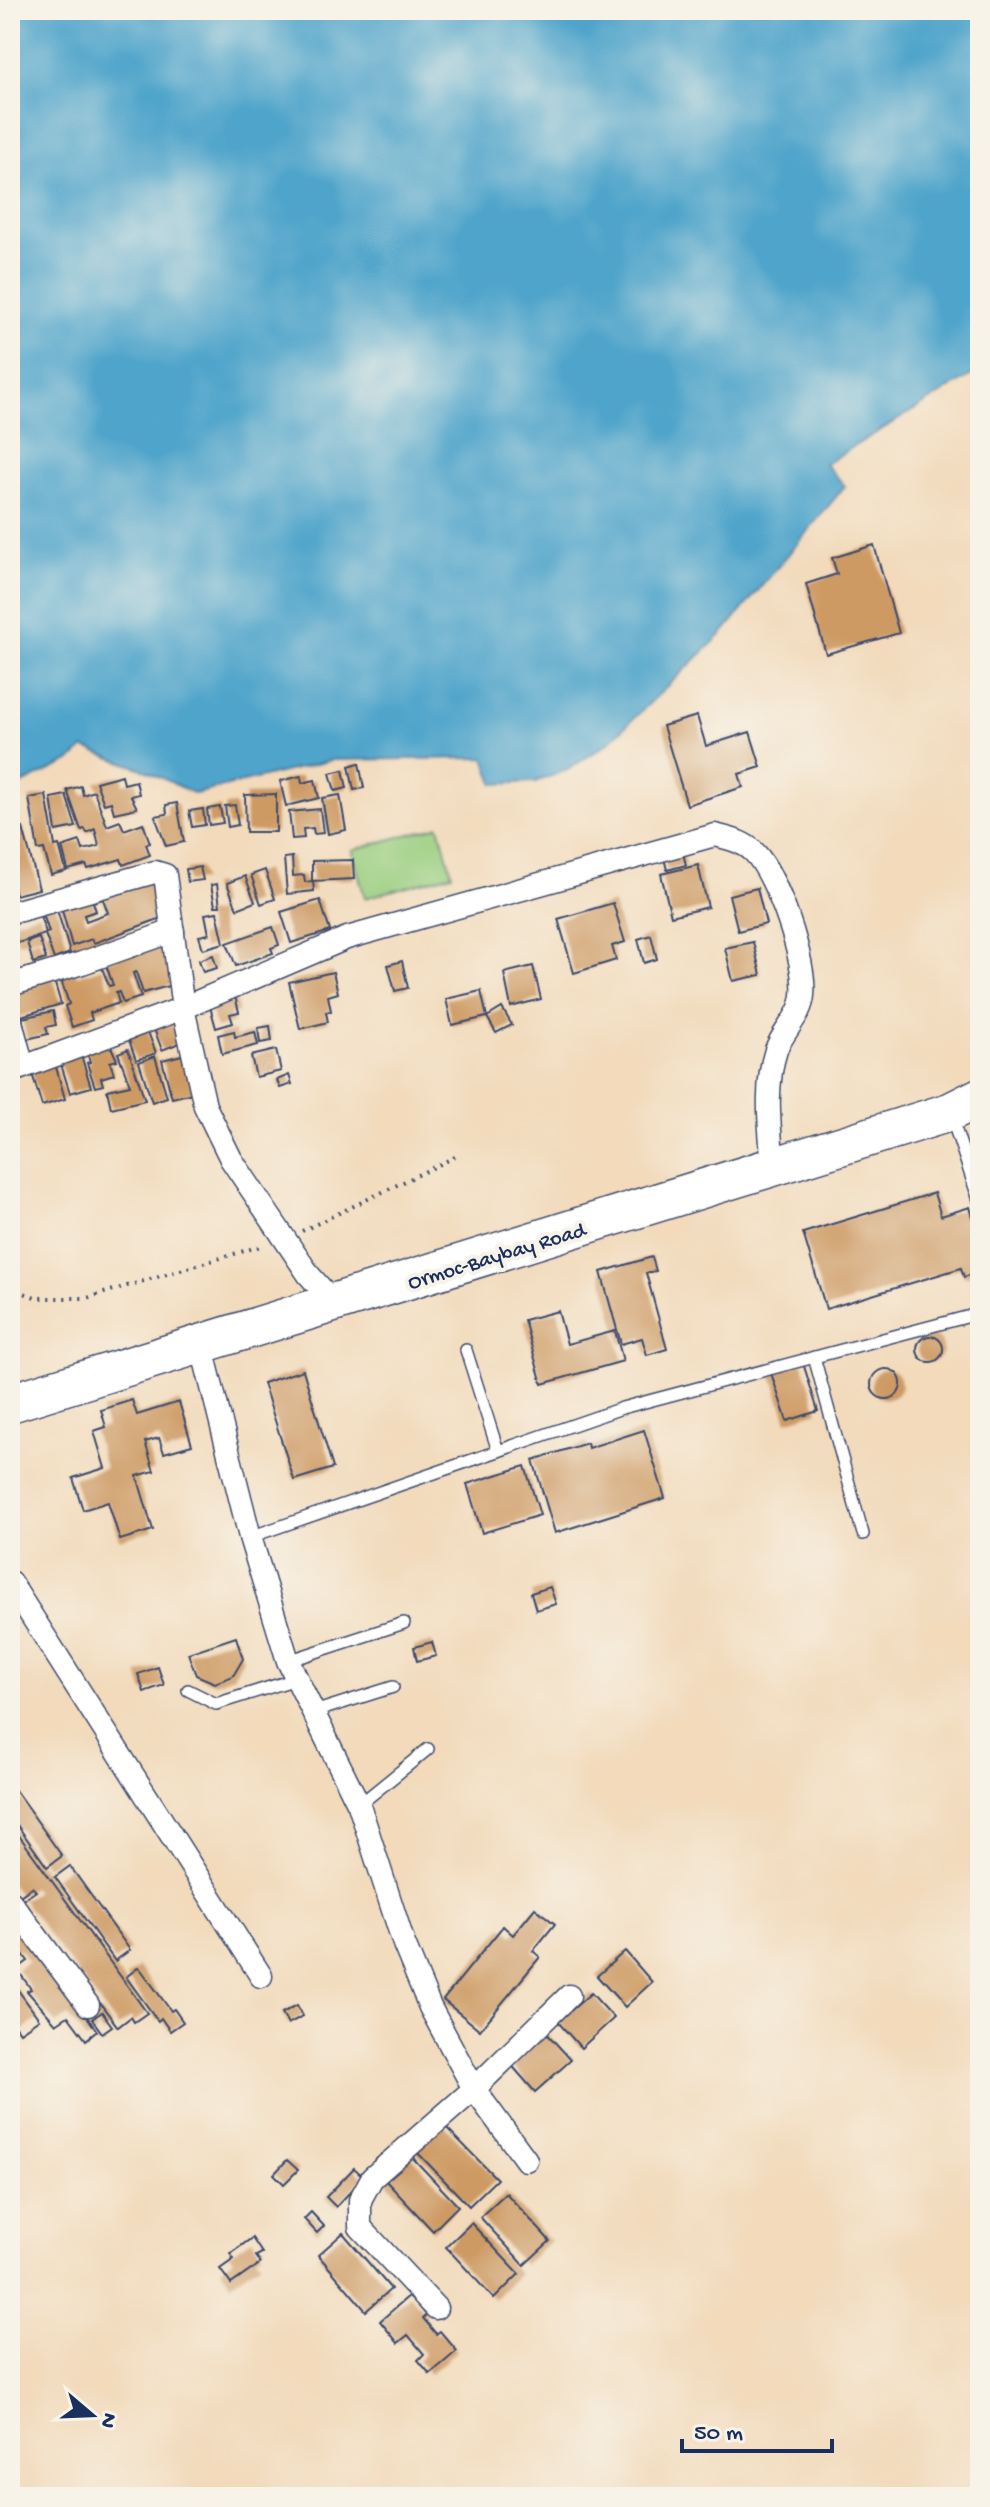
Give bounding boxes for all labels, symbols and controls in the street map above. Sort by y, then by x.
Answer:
street label: Ormoc-Baybay Road [405,1218,591,1297]
north arrow [52,2375,132,2455]
scale bar [682,2403,832,2453]
text: N [92,2409,122,2431]
text: 50 m [694,2420,743,2449]

